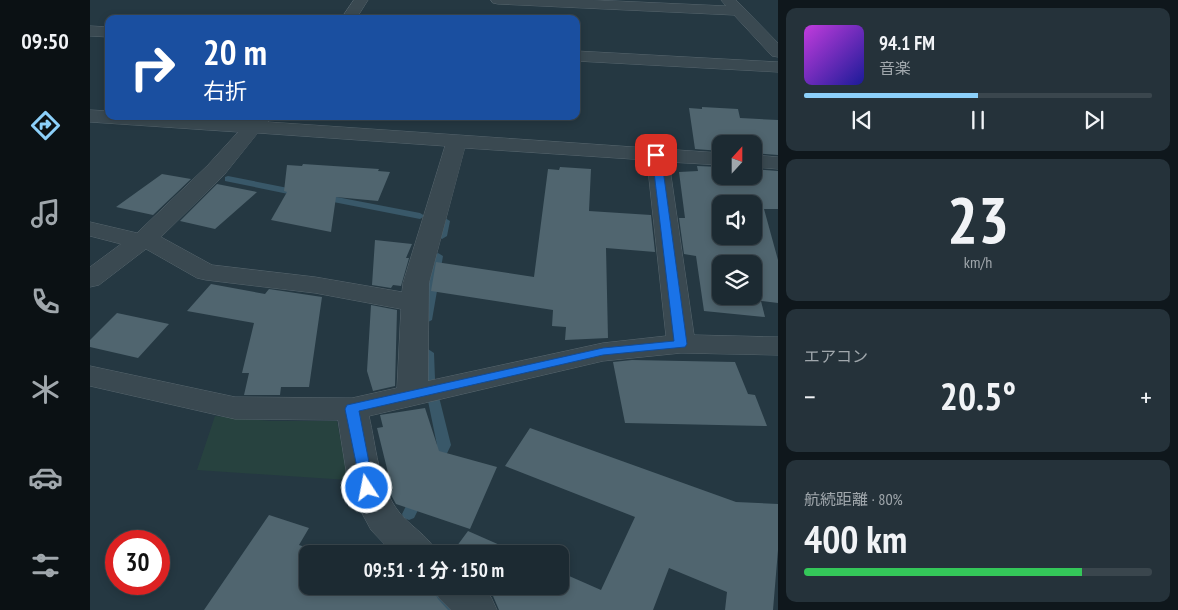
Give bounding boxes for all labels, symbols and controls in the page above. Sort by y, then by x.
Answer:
text: 09:50 [21,27,69,55]
text: 20 m [203,29,267,75]
text: 94.1 FM [879,31,935,55]
icon: right [120,35,185,100]
text: 音楽 [879,58,911,78]
text: 右折 [203,77,247,105]
icon: previous [848,106,876,134]
icon: pause [964,106,992,134]
icon: next [1080,106,1108,134]
icon: directions [28,108,63,143]
pin [635,134,677,176]
north arrow [712,135,762,185]
map controls [712,135,762,305]
icon: arrive [642,141,670,169]
text: 23 [947,177,1009,261]
button: sound [712,195,762,245]
icon: music [28,196,63,231]
text: km/h [964,252,992,272]
button: layers [712,255,762,305]
icon: phone [28,284,63,319]
text: エアコン [804,346,868,366]
text: 20.5° [940,371,1016,420]
icon: climate [28,372,63,407]
text: − [804,378,816,415]
text: + [1140,378,1152,415]
icon: car [28,460,63,495]
position arrow [340,461,392,513]
text: 航続距離 · 80% [804,489,903,509]
text: 400 km [804,514,907,563]
speed limit sign: 30 [105,530,170,595]
icon: filters [28,548,63,583]
text: 09:51 · 1 分 · 150 m [364,558,504,582]

